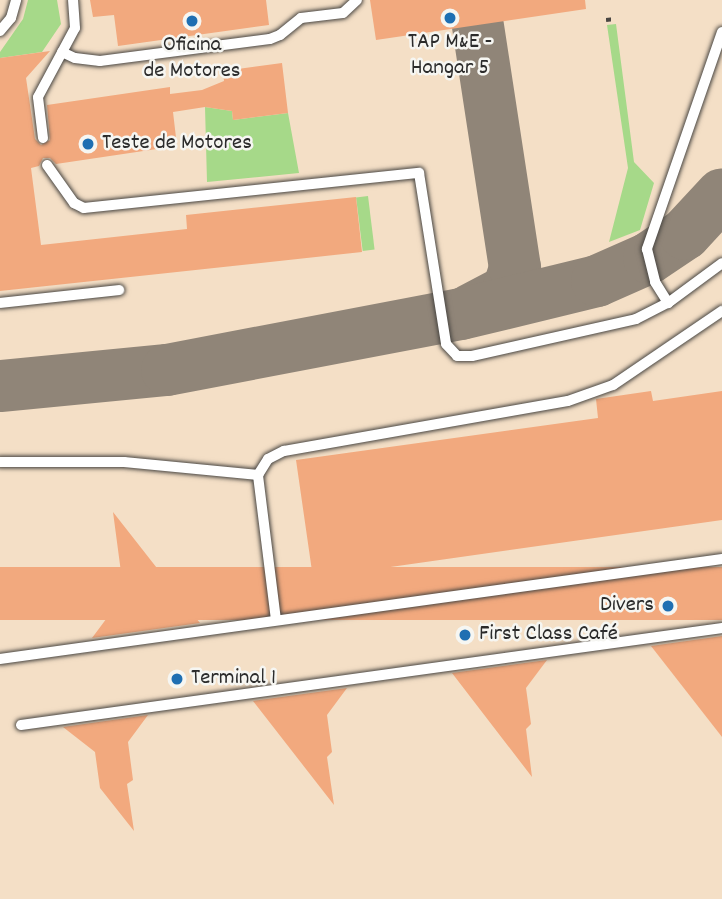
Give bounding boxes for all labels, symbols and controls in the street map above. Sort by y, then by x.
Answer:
marker: TAP M&E - Hangar 5 [442,10,458,26]
marker: Oficina de Motores [184,13,200,29]
place label: TAP M&E - Hangar 5 [408,29,492,83]
place label: Oficina de Motores [144,32,240,86]
place label: Teste de Motores [102,130,252,158]
marker: Teste de Motores [80,136,96,152]
place label: Divers [600,592,654,620]
marker: Divers [660,598,676,614]
place label: First Class Café [479,621,618,649]
marker: First Class Café [457,627,473,643]
place label: Terminal 1 [191,665,276,693]
marker: Terminal 1 [169,671,185,687]

